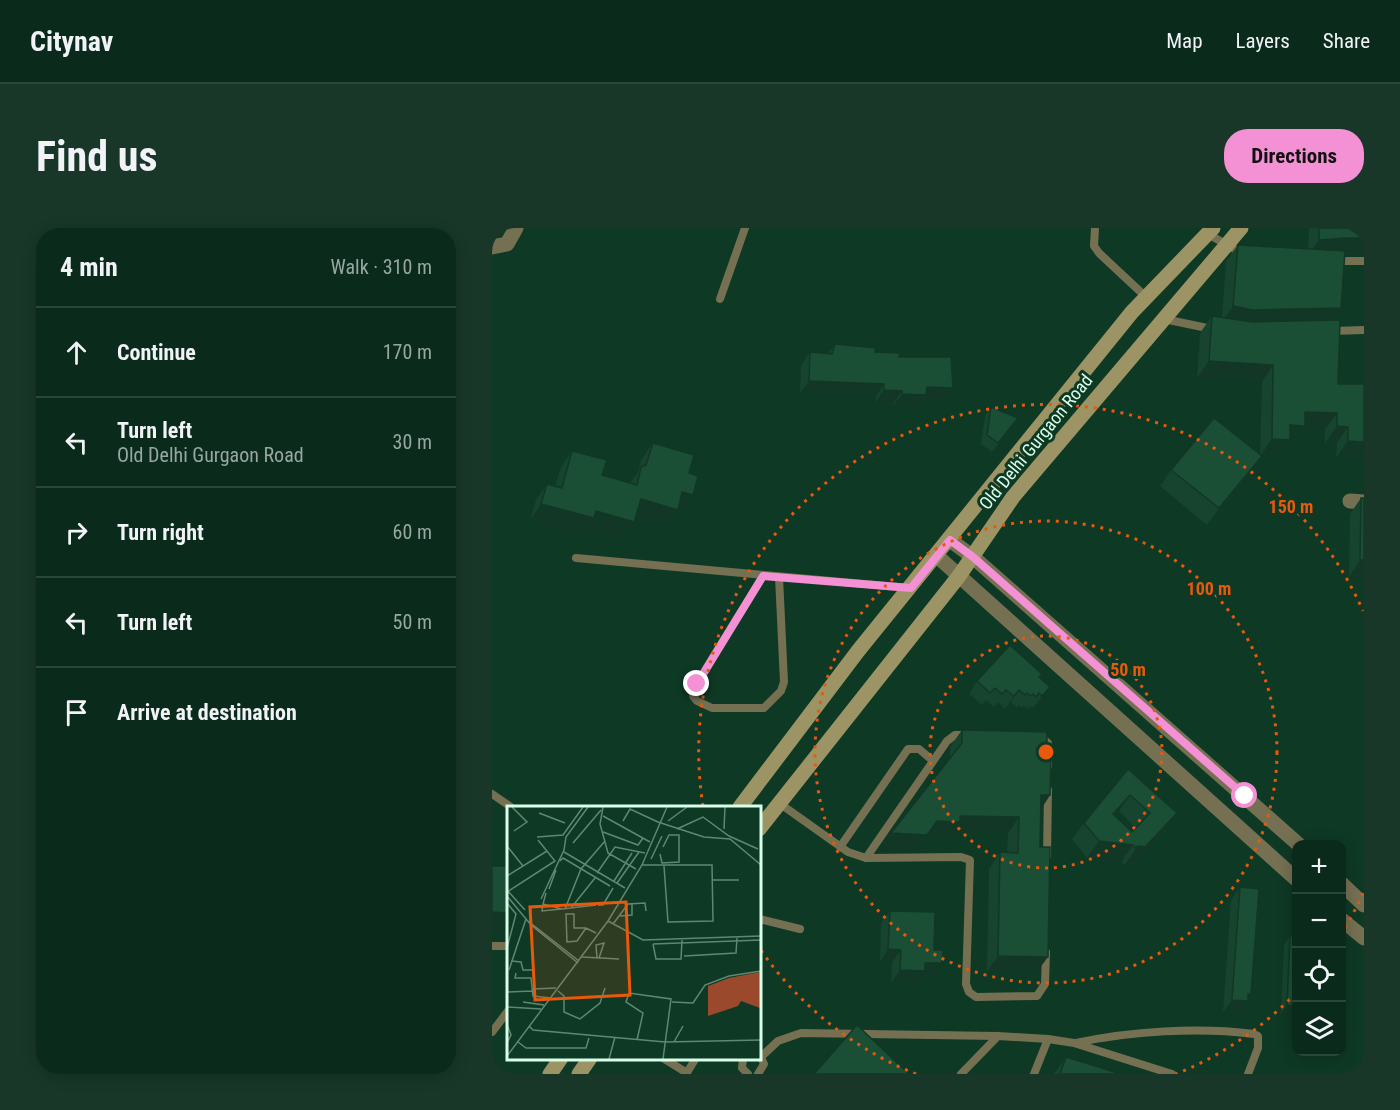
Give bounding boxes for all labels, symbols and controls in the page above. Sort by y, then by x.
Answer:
text: Citynav [30,25,113,58]
text: Map [1166,29,1203,53]
text: Layers [1236,29,1290,53]
text: Share [1323,29,1370,53]
button: Directions [1224,129,1364,183]
text: Find us [36,132,157,181]
text: 4 min [60,252,118,282]
text: Walk · 310 m [331,255,432,279]
icon: ahead [60,336,93,369]
text: Continue [117,340,196,365]
text: 170 m [383,340,432,364]
street label: Old Delhi Gurgaon Road [975,370,1097,514]
text: Turn left [117,418,192,443]
icon: left [60,426,93,459]
text: 30 m [393,430,432,454]
text: Old Delhi Gurgaon Road [117,443,304,467]
text: 150 m [1269,496,1313,517]
icon: right [60,516,93,549]
text: Turn right [117,520,204,545]
text: 60 m [393,520,432,544]
text: 100 m [1187,578,1231,599]
icon: left [60,606,93,639]
text: Turn left [117,610,192,635]
text: 50 m [393,610,432,634]
text: 50 m [1110,659,1146,680]
route end [683,670,709,696]
icon: arrive [60,696,93,729]
text: Arrive at destination [117,700,297,725]
centre of rings [1036,742,1056,762]
route start [1231,782,1257,808]
inset map [507,806,760,1059]
map controls [1292,840,1346,1056]
button: + [1292,840,1346,894]
button: − [1292,894,1346,948]
button: locate [1292,948,1346,1002]
button: layers [1292,1002,1346,1056]

